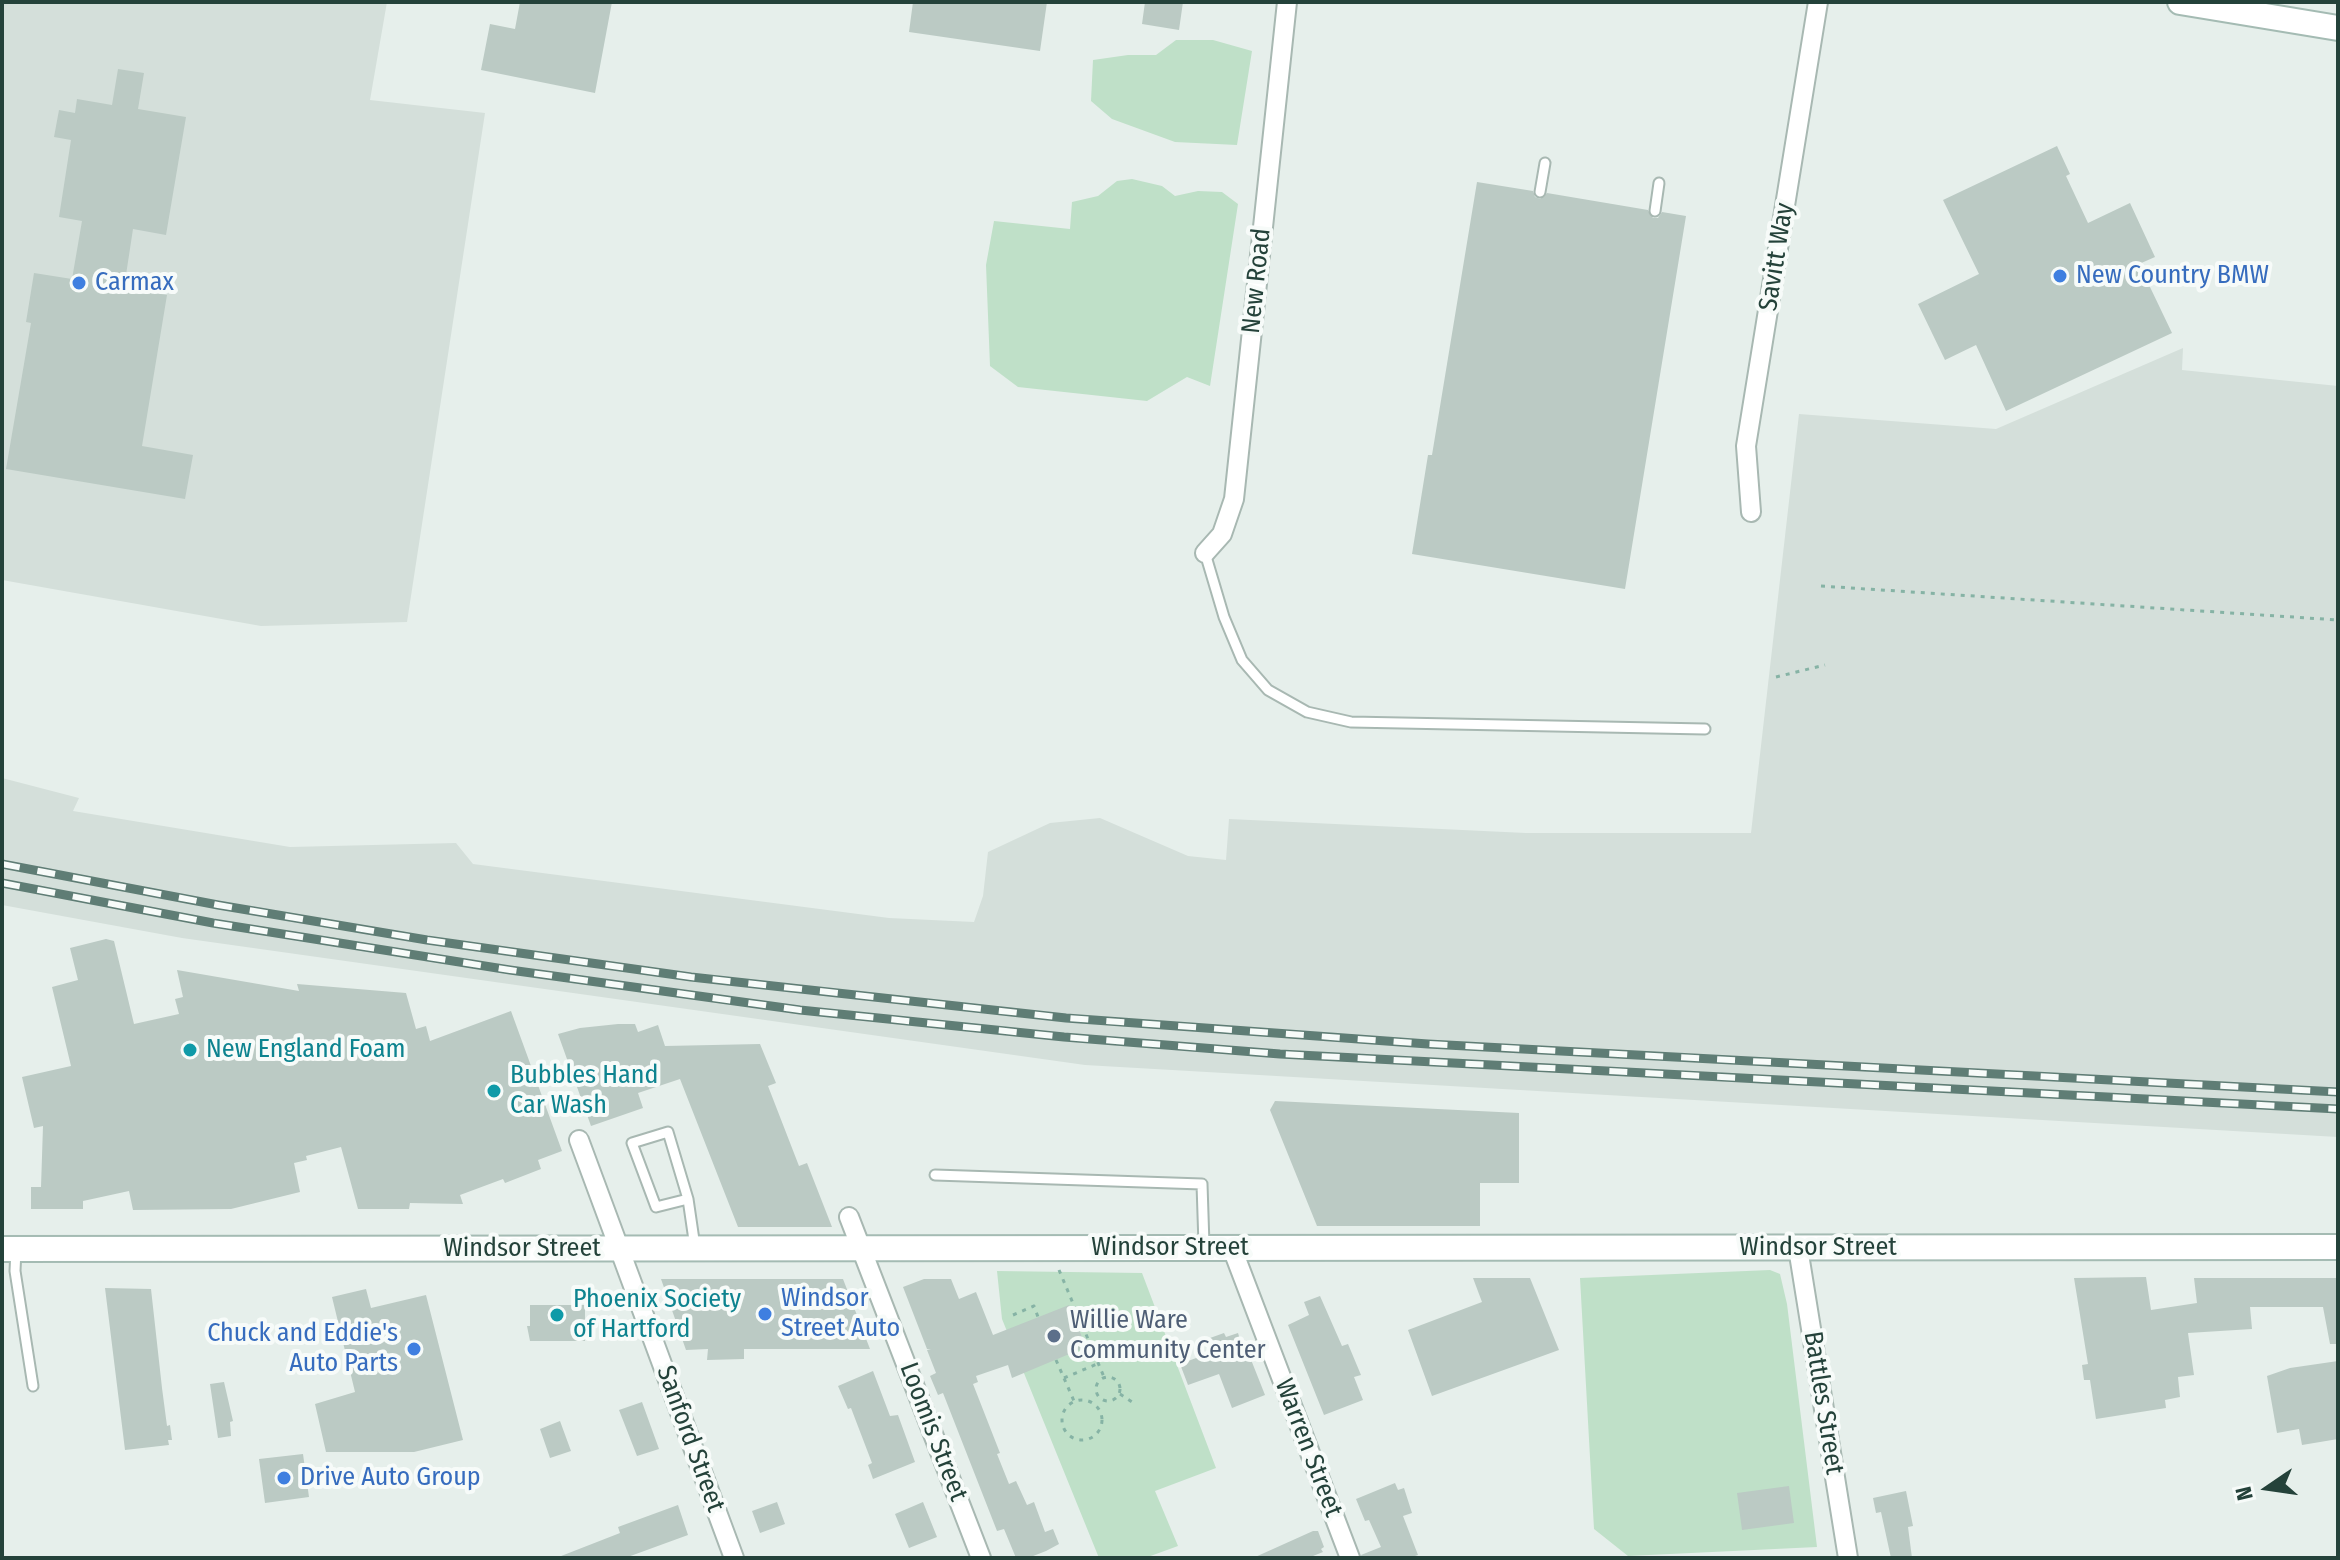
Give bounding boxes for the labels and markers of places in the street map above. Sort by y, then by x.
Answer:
place label: New Country BMW [2076,260,2269,292]
place label: Carmax [95,267,174,299]
marker: New Country BMW [2051,267,2069,285]
marker: Carmax [70,274,88,292]
place label: New England Foam [206,1034,405,1066]
marker: New England Foam [181,1041,199,1059]
place label: Bubbles Hand Car Wash [510,1060,658,1122]
marker: Bubbles Hand Car Wash [485,1082,503,1100]
place label: Windsor Street Auto [781,1283,900,1344]
place label: Phoenix Society of Hartford [573,1284,741,1346]
marker: Windsor Street Auto [756,1305,774,1323]
place label: Willie Ware Community Center [1070,1305,1266,1366]
marker: Phoenix Society of Hartford [548,1306,566,1324]
place label: Chuck and Eddie's Auto Parts [207,1318,398,1380]
marker: Willie Ware Community Center [1045,1327,1063,1345]
marker: Chuck and Eddie's Auto Parts [405,1340,423,1358]
place label: Drive Auto Group [300,1462,481,1494]
marker: Drive Auto Group [275,1469,293,1487]

